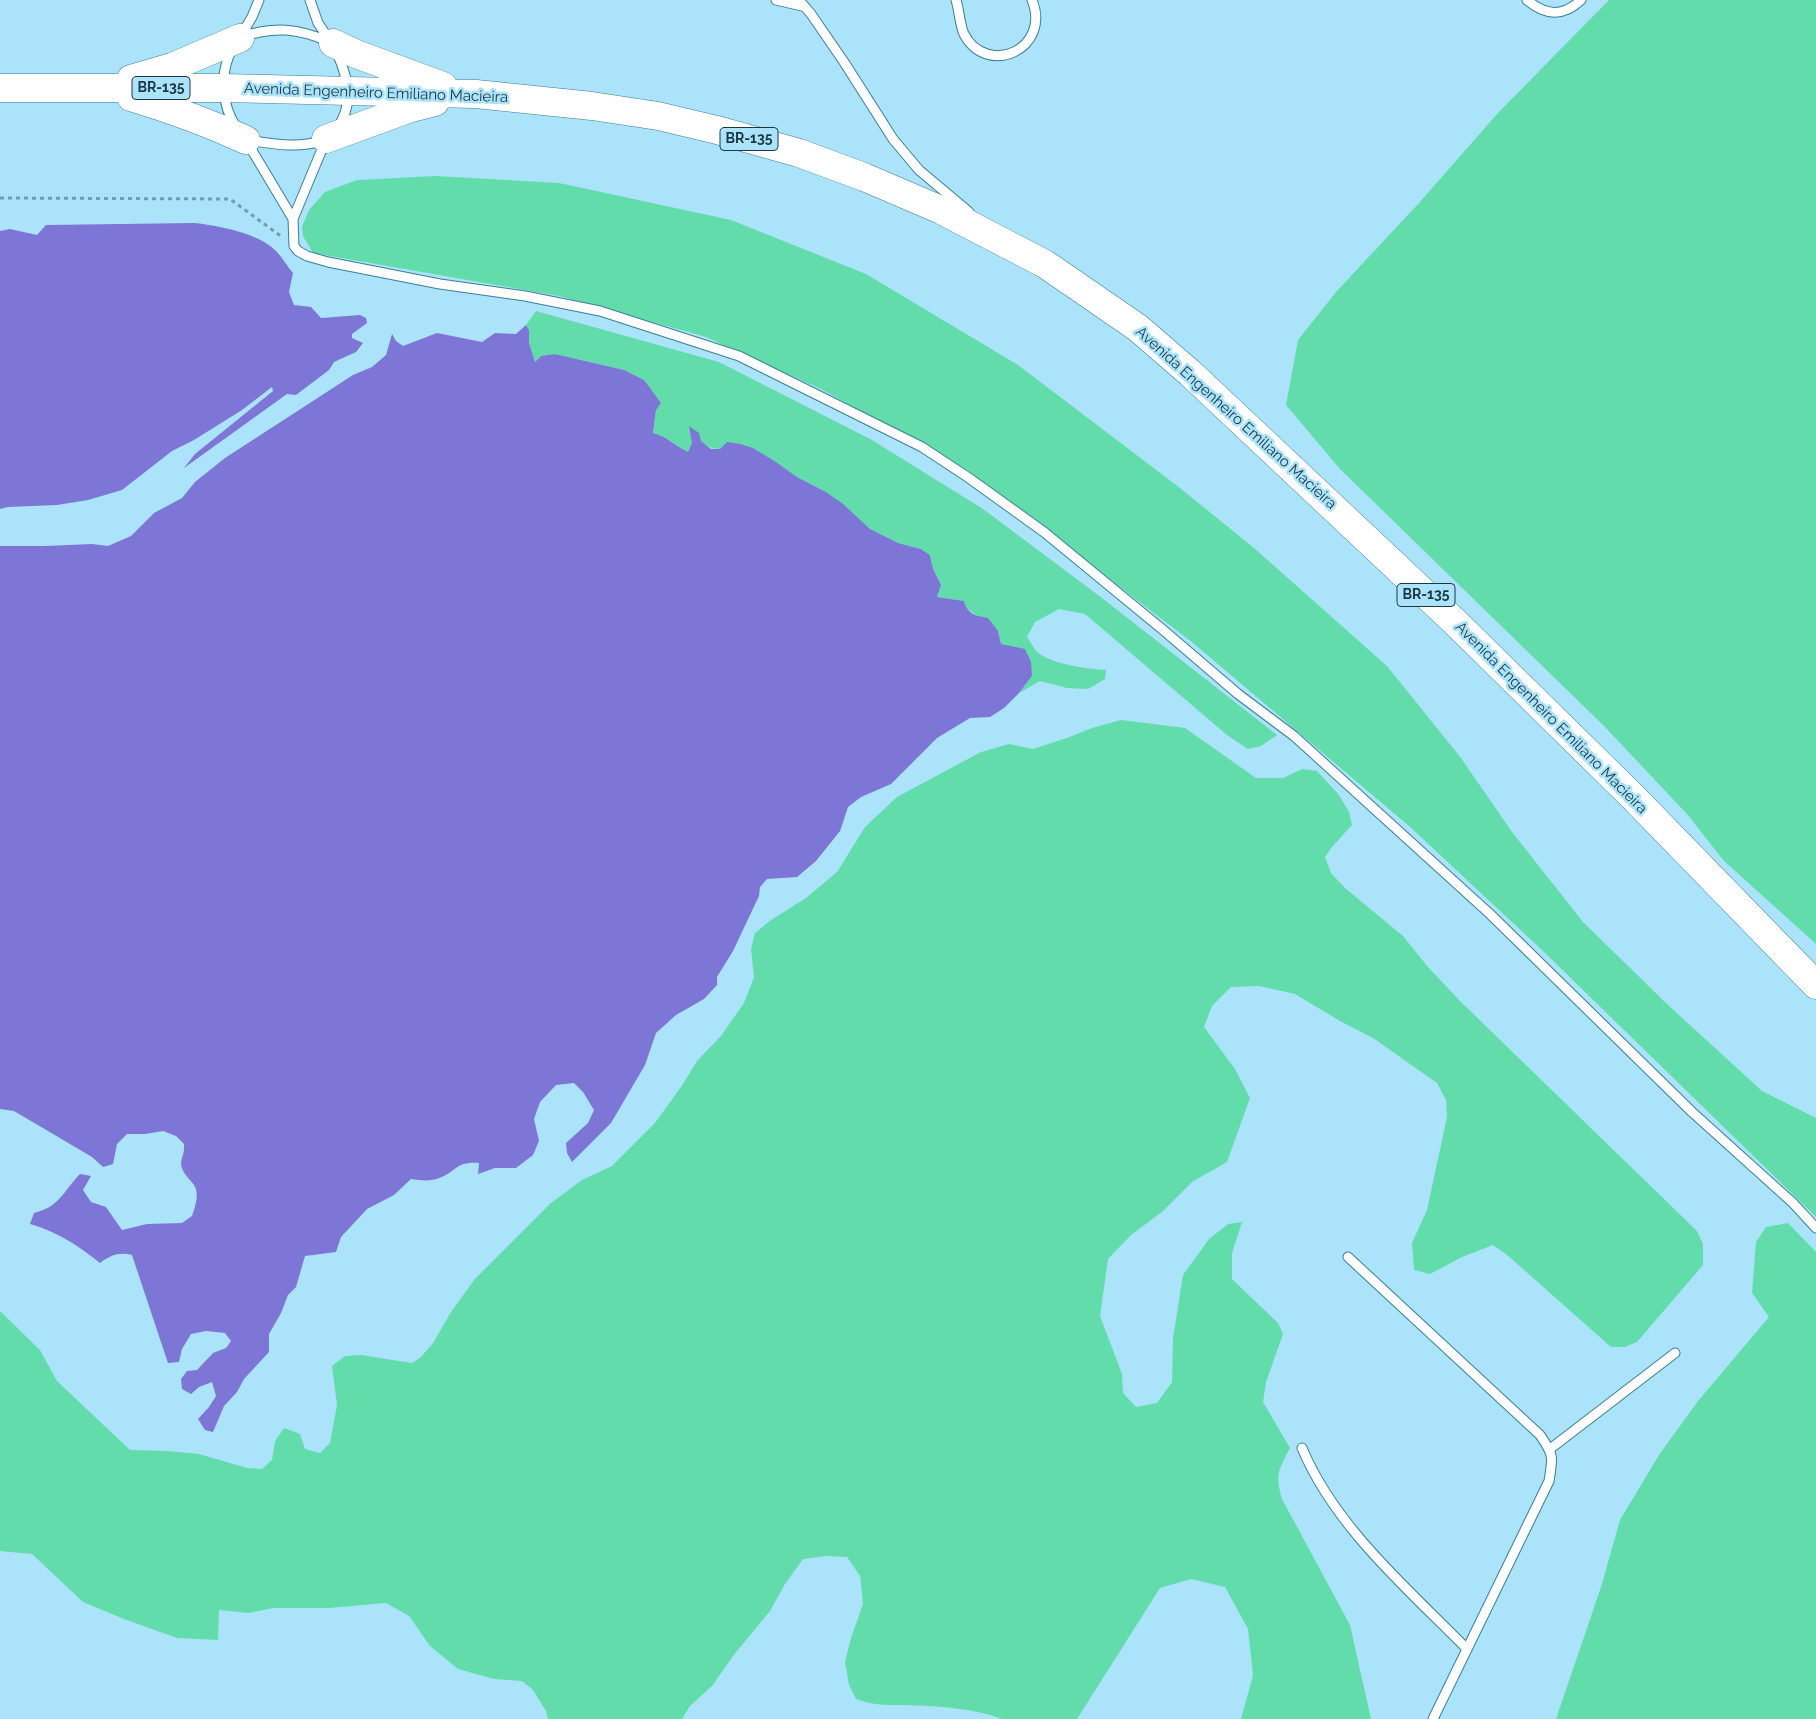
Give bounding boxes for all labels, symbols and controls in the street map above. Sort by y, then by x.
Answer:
road number: BR-135 [132,76,190,100]
street label: Avenida Engenheiro Emiliano Macieira [244,79,508,107]
road number: BR-135 [720,128,778,150]
street label: Avenida Engenheiro Emiliano Macieira [1132,323,1340,513]
road number: BR-135 [1397,584,1455,606]
street label: Avenida Engenheiro Emiliano Macieira [1451,618,1651,818]

